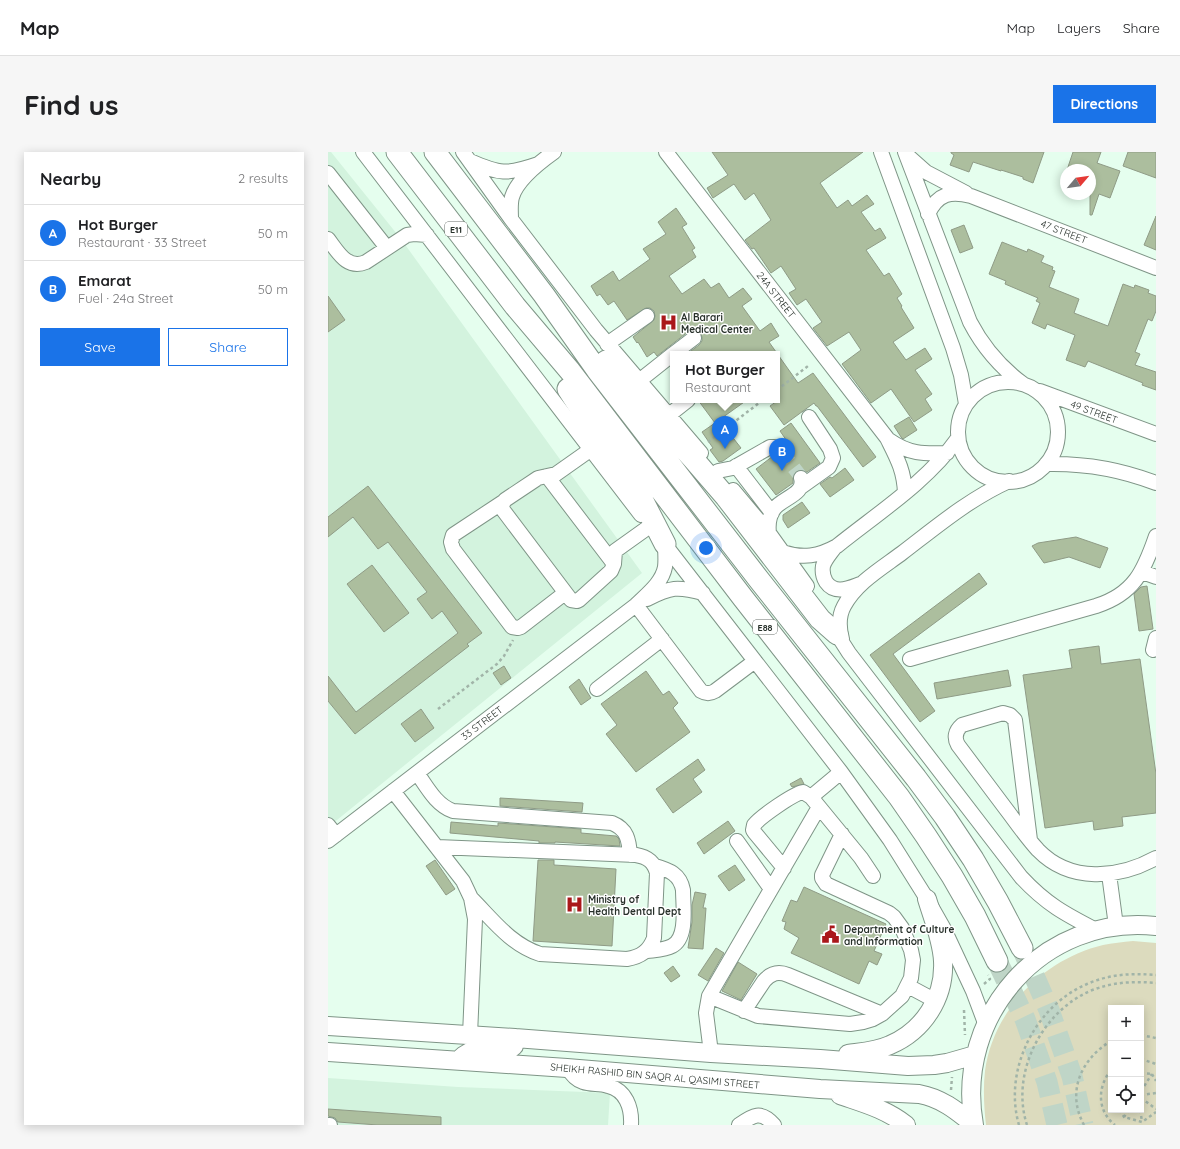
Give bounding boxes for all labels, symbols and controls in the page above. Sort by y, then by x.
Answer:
text: Map [20,16,59,40]
text: Map [1006,19,1035,37]
text: Layers [1057,19,1101,37]
text: Share [1123,19,1160,37]
button: Directions [1053,85,1156,123]
text: Find us [24,87,118,122]
north arrow [1060,164,1096,200]
text: Nearby [40,168,101,189]
text: 2 results [238,170,288,186]
text: Hot Burger [78,215,158,234]
street label: 47 STREET [1039,217,1089,247]
road number: E11 [445,222,467,236]
text: A [49,225,57,241]
text: 50 m [258,225,288,241]
text: Restaurant · 33 Street [78,234,207,250]
street label: 24A STREET [754,269,798,321]
text: Emarat [78,271,132,290]
text: B [49,281,57,297]
text: 50 m [258,281,288,297]
text: Fuel · 24a Street [78,290,173,306]
place label: Al Barari Medical Center [681,311,754,336]
hospital icon: Al Barari Medical Center [658,313,678,333]
button: Save [40,328,160,366]
button: Share [168,328,288,366]
popup [670,351,780,403]
text: Hot Burger [685,360,765,379]
text: Restaurant [685,379,751,395]
street label: 49 STREET [1069,397,1119,427]
pin: A [712,416,738,449]
pin: B [769,438,795,471]
your location [696,538,716,558]
road number: E88 [753,620,777,634]
street label: 33 STREET [459,703,505,743]
place label: Ministry of Health Dental Dept [588,893,681,918]
hospital icon: Ministry of Health Dental Dept [565,895,585,915]
place label: Department of Culture and Information [844,923,954,948]
public building icon: Department of Culture and Information [821,925,841,945]
map controls [1108,1005,1144,1113]
button: + [1108,1005,1144,1041]
button: − [1108,1041,1144,1077]
street label: SHEIKH RASHID BIN SAQR AL QASIMI STREET [550,1060,760,1092]
button: locate [1108,1077,1144,1113]

